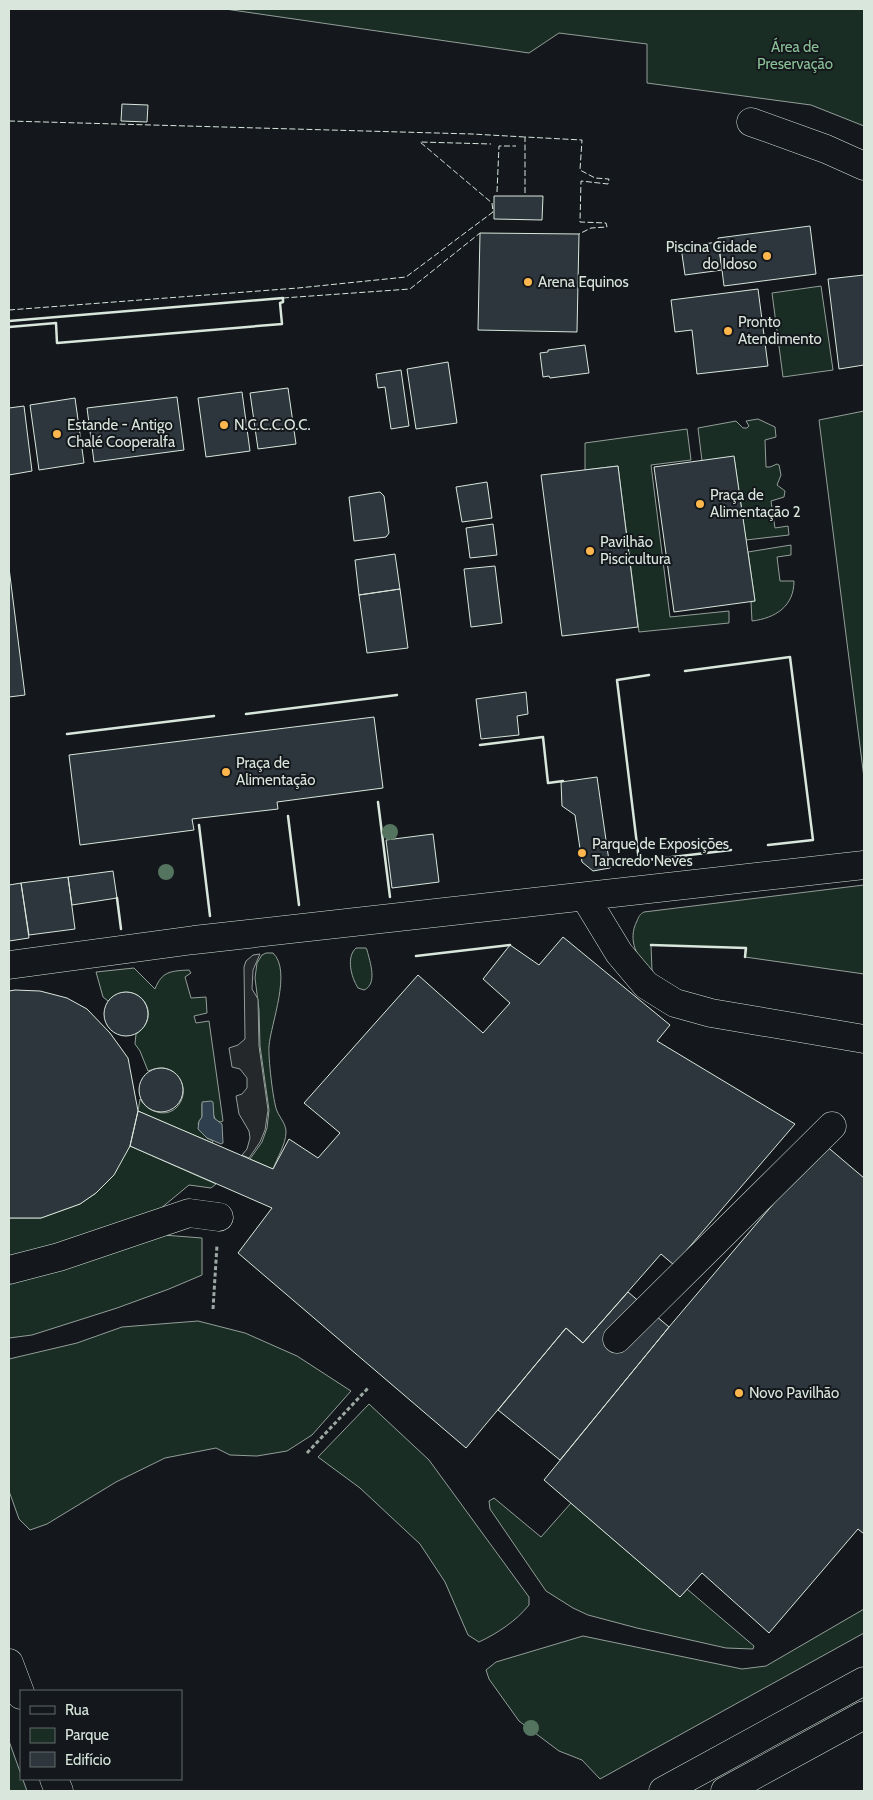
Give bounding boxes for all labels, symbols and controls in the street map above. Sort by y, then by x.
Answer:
park label: Área de Preservação [757,37,833,73]
place label: Piscina Cidade do Idoso [666,238,757,273]
marker: Piscina Cidade do Idoso [761,250,773,262]
place label: Arena Equinos [538,273,629,291]
marker: Arena Equinos [522,276,534,288]
place label: Pronto Atendimento [738,313,822,348]
marker: Pronto Atendimento [722,325,734,337]
place label: Estande - Antigo Chalé Cooperalfa [67,416,176,451]
place label: N.C.C.C.O.C. [234,416,311,434]
marker: N.C.C.C.O.C. [218,419,230,431]
marker: Estande - Antigo Chalé Cooperalfa [51,428,63,440]
place label: Praça de Alimentação 2 [710,486,801,521]
marker: Praça de Alimentação 2 [694,498,706,510]
place label: Pavilhão Piscicultura [600,533,672,568]
marker: Pavilhão Piscicultura [584,545,596,557]
place label: Praça de Alimentação [236,754,315,789]
marker: Praça de Alimentação [220,766,232,778]
place label: Parque de Exposições Tancredo Neves [592,835,729,870]
marker: Parque de Exposições Tancredo Neves [576,847,588,859]
place label: Novo Pavilhão [749,1384,839,1402]
marker: Novo Pavilhão [733,1387,745,1399]
legend [20,1690,182,1780]
text: Rua [65,1701,90,1719]
text: Parque [65,1726,109,1744]
text: Edifício [65,1751,111,1769]

